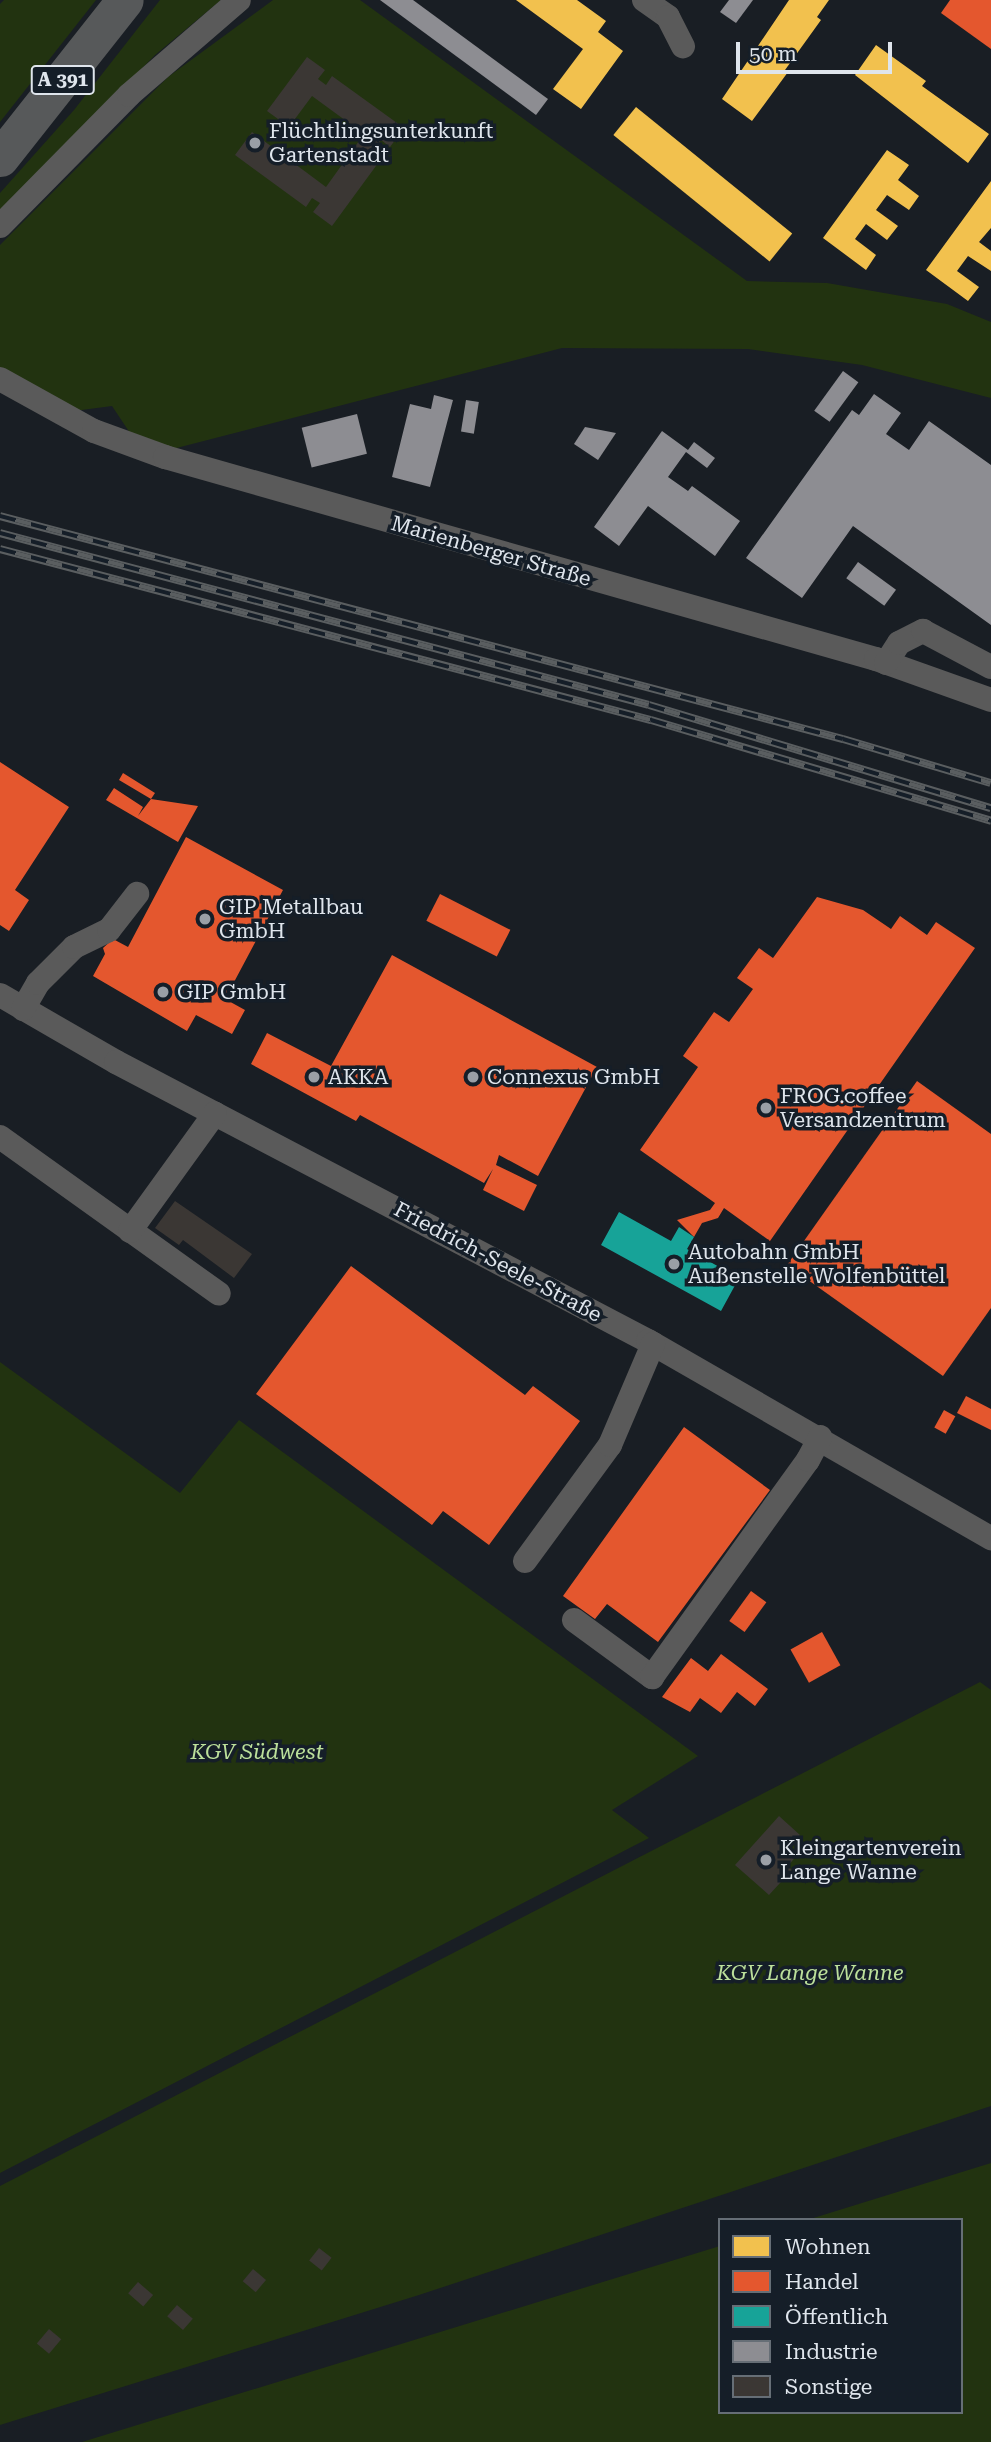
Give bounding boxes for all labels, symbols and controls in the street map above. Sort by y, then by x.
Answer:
scale bar [739,28,895,72]
text: 50 m [749,42,797,66]
road number: A 391 [30,64,96,96]
place label: Flüchtlingsunterkunft Gartenstadt [269,118,493,168]
marker: Flüchtlingsunterkunft Gartenstadt [247,135,263,151]
street label: Marienberger Straße [388,510,594,592]
place label: GIP Metallbau GmbH [219,894,363,944]
marker: GIP Metallbau GmbH [197,911,213,927]
place label: GIP GmbH [177,979,286,1005]
marker: GIP GmbH [155,984,171,1000]
place label: AKKA [328,1064,388,1090]
place label: Connexus GmbH [487,1064,660,1090]
marker: AKKA [306,1069,322,1085]
marker: Connexus GmbH [465,1069,481,1085]
place label: FROG.coffee Versandzentrum [780,1083,946,1133]
marker: FROG.coffee Versandzentrum [758,1100,774,1116]
street label: Friedrich-Seele-Straße [390,1197,606,1327]
place label: Autobahn GmbH Außenstelle Wolfenbüttel [688,1239,945,1289]
marker: Autobahn GmbH Außenstelle Wolfenbüttel [666,1256,682,1272]
park label: KGV Südwest [191,1739,323,1765]
place label: Kleingartenverein Lange Wanne [780,1835,961,1885]
marker: Kleingartenverein Lange Wanne [758,1852,774,1868]
park label: KGV Lange Wanne [716,1960,904,1986]
legend [718,2218,963,2414]
text: Wohnen [785,2235,871,2259]
text: Handel [785,2270,858,2294]
text: Öffentlich [785,2305,888,2329]
text: Industrie [785,2340,878,2364]
text: Sonstige [785,2375,872,2399]

